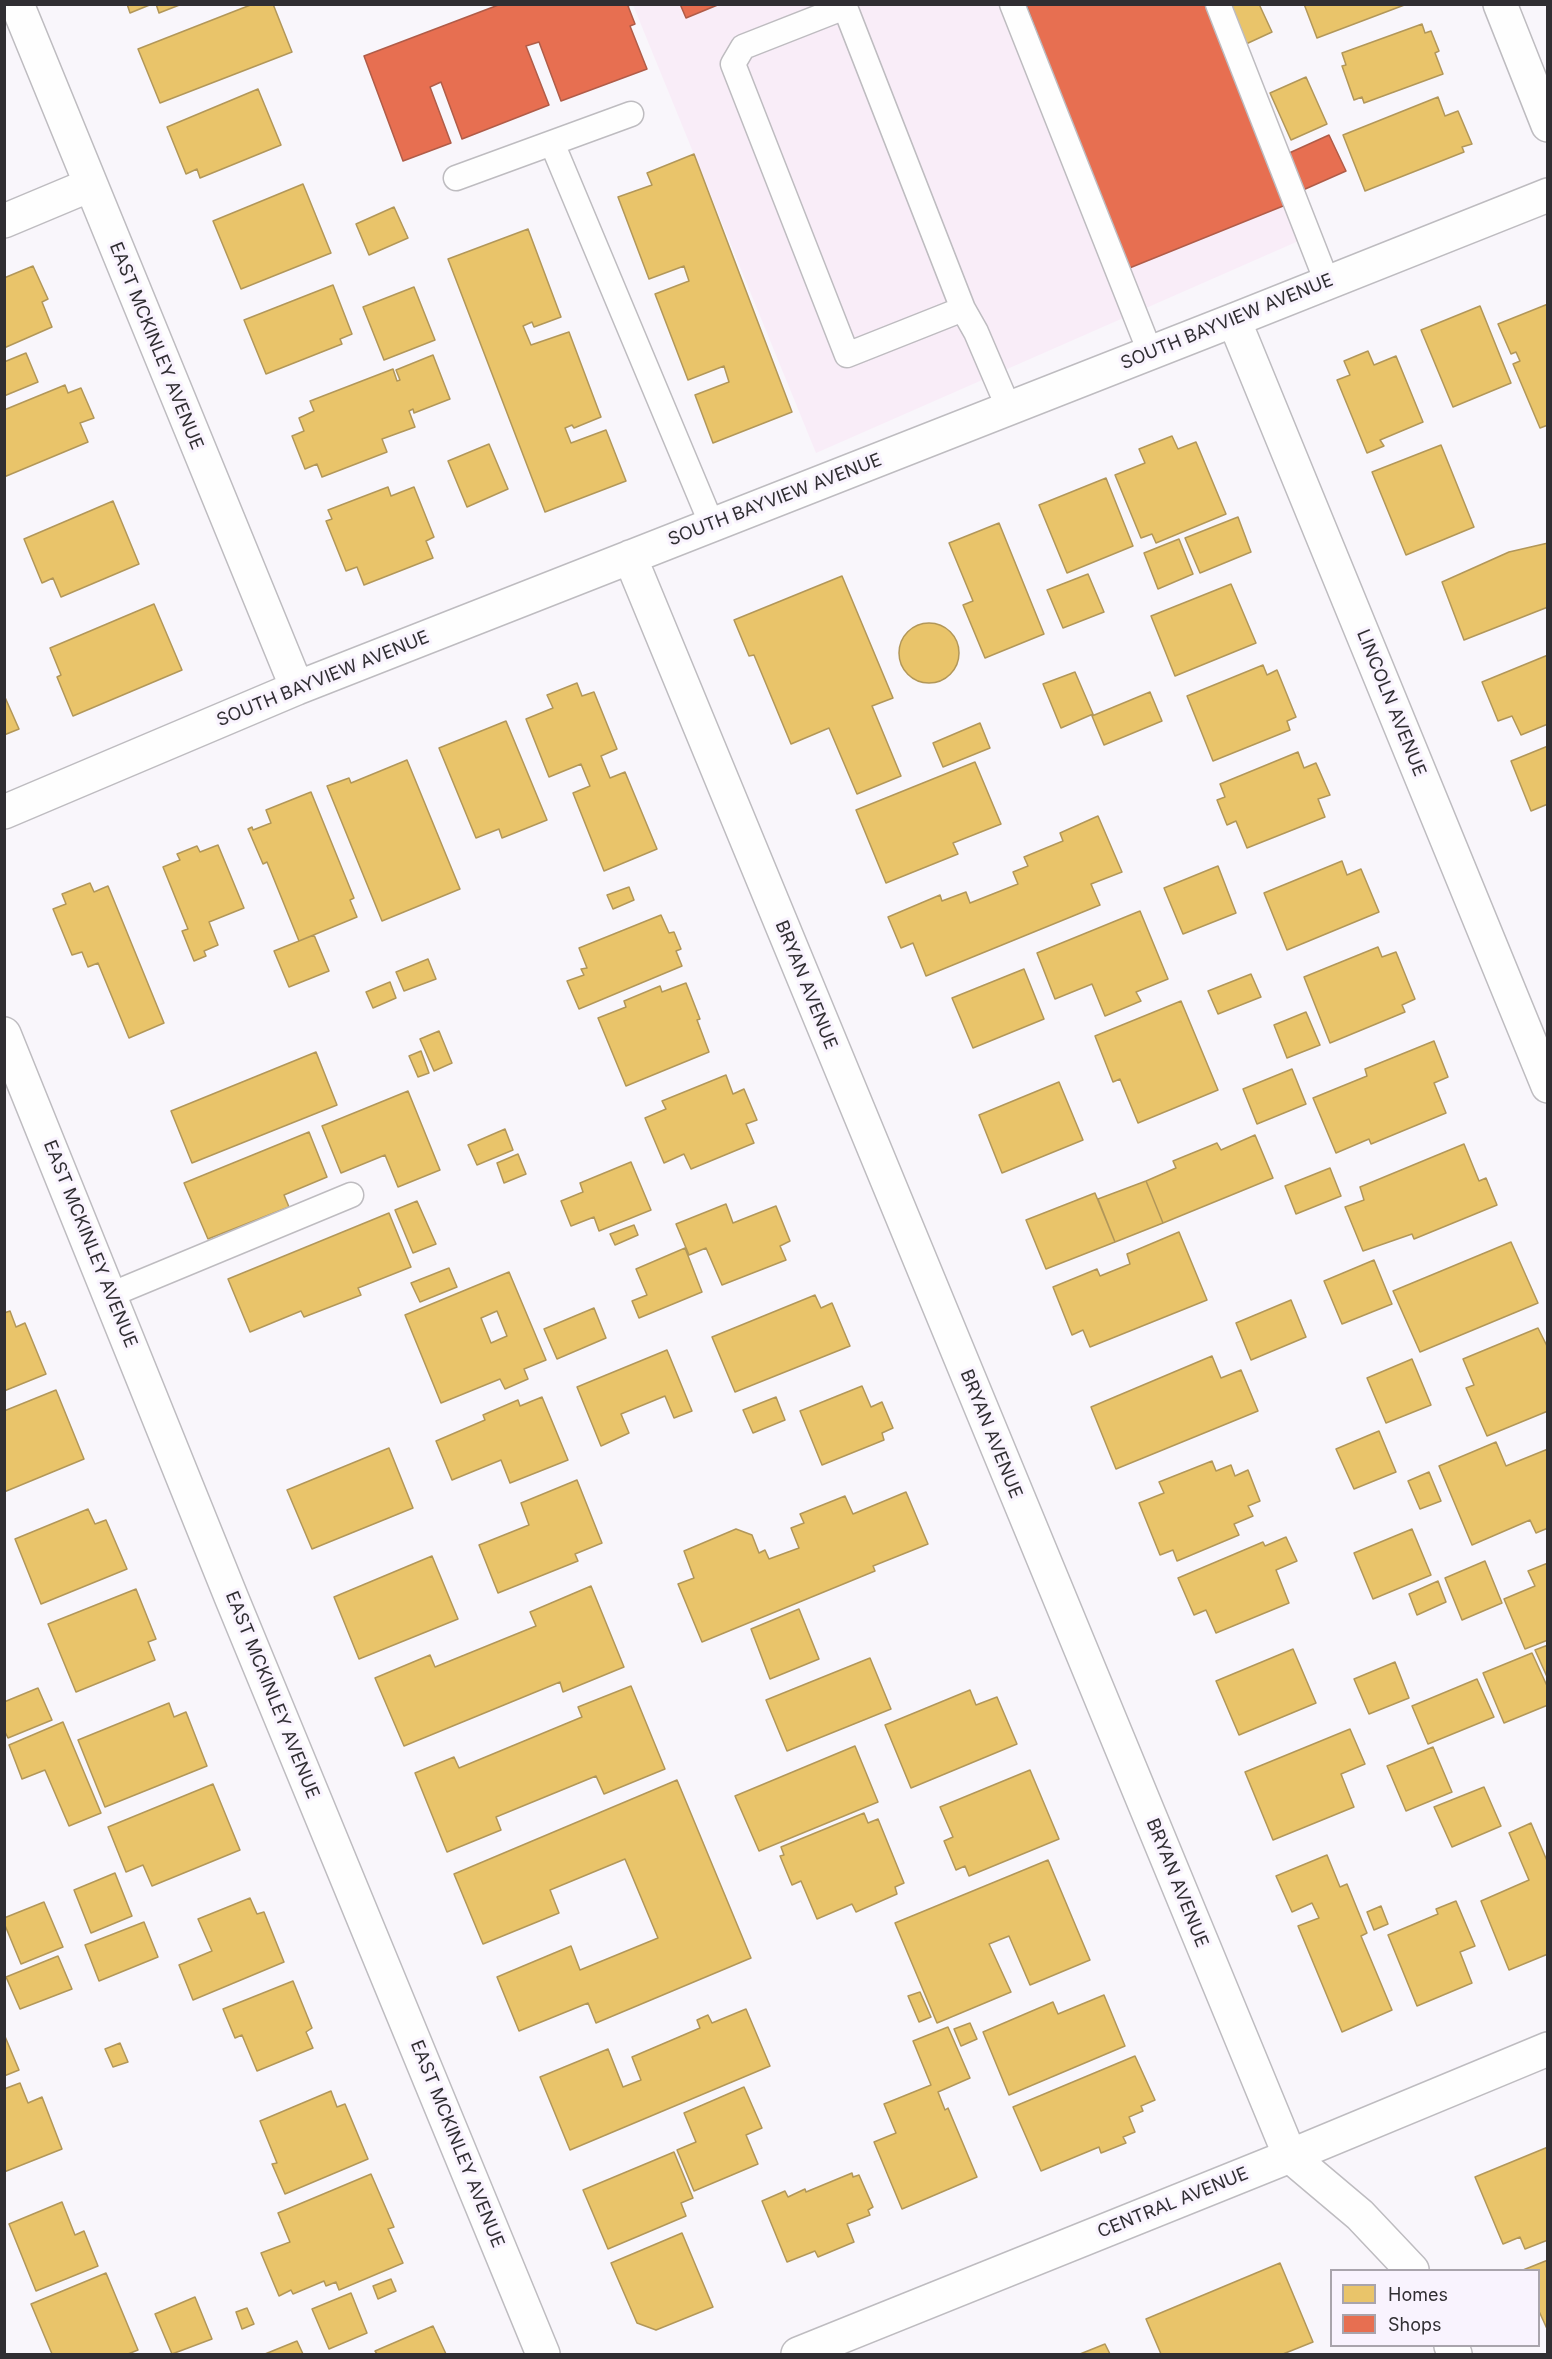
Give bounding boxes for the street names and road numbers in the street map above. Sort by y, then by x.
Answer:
street label: EAST MCKINLEY AVENUE [104,239,208,453]
street label: SOUTH BAYVIEW AVENUE [1118,269,1336,375]
street label: SOUTH BAYVIEW AVENUE [665,449,885,551]
street label: SOUTH BAYVIEW AVENUE [214,626,432,732]
street label: LINCOLN AVENUE [1352,626,1430,780]
street label: BRYAN AVENUE [770,917,842,1053]
street label: EAST MCKINLEY AVENUE [38,1137,142,1351]
street label: BRYAN AVENUE [955,1366,1027,1502]
street label: EAST MCKINLEY AVENUE [220,1588,324,1802]
street label: BRYAN AVENUE [1141,1815,1213,1951]
street label: EAST MCKINLEY AVENUE [405,2037,509,2251]
street label: CENTRAL AVENUE [1095,2163,1251,2243]

